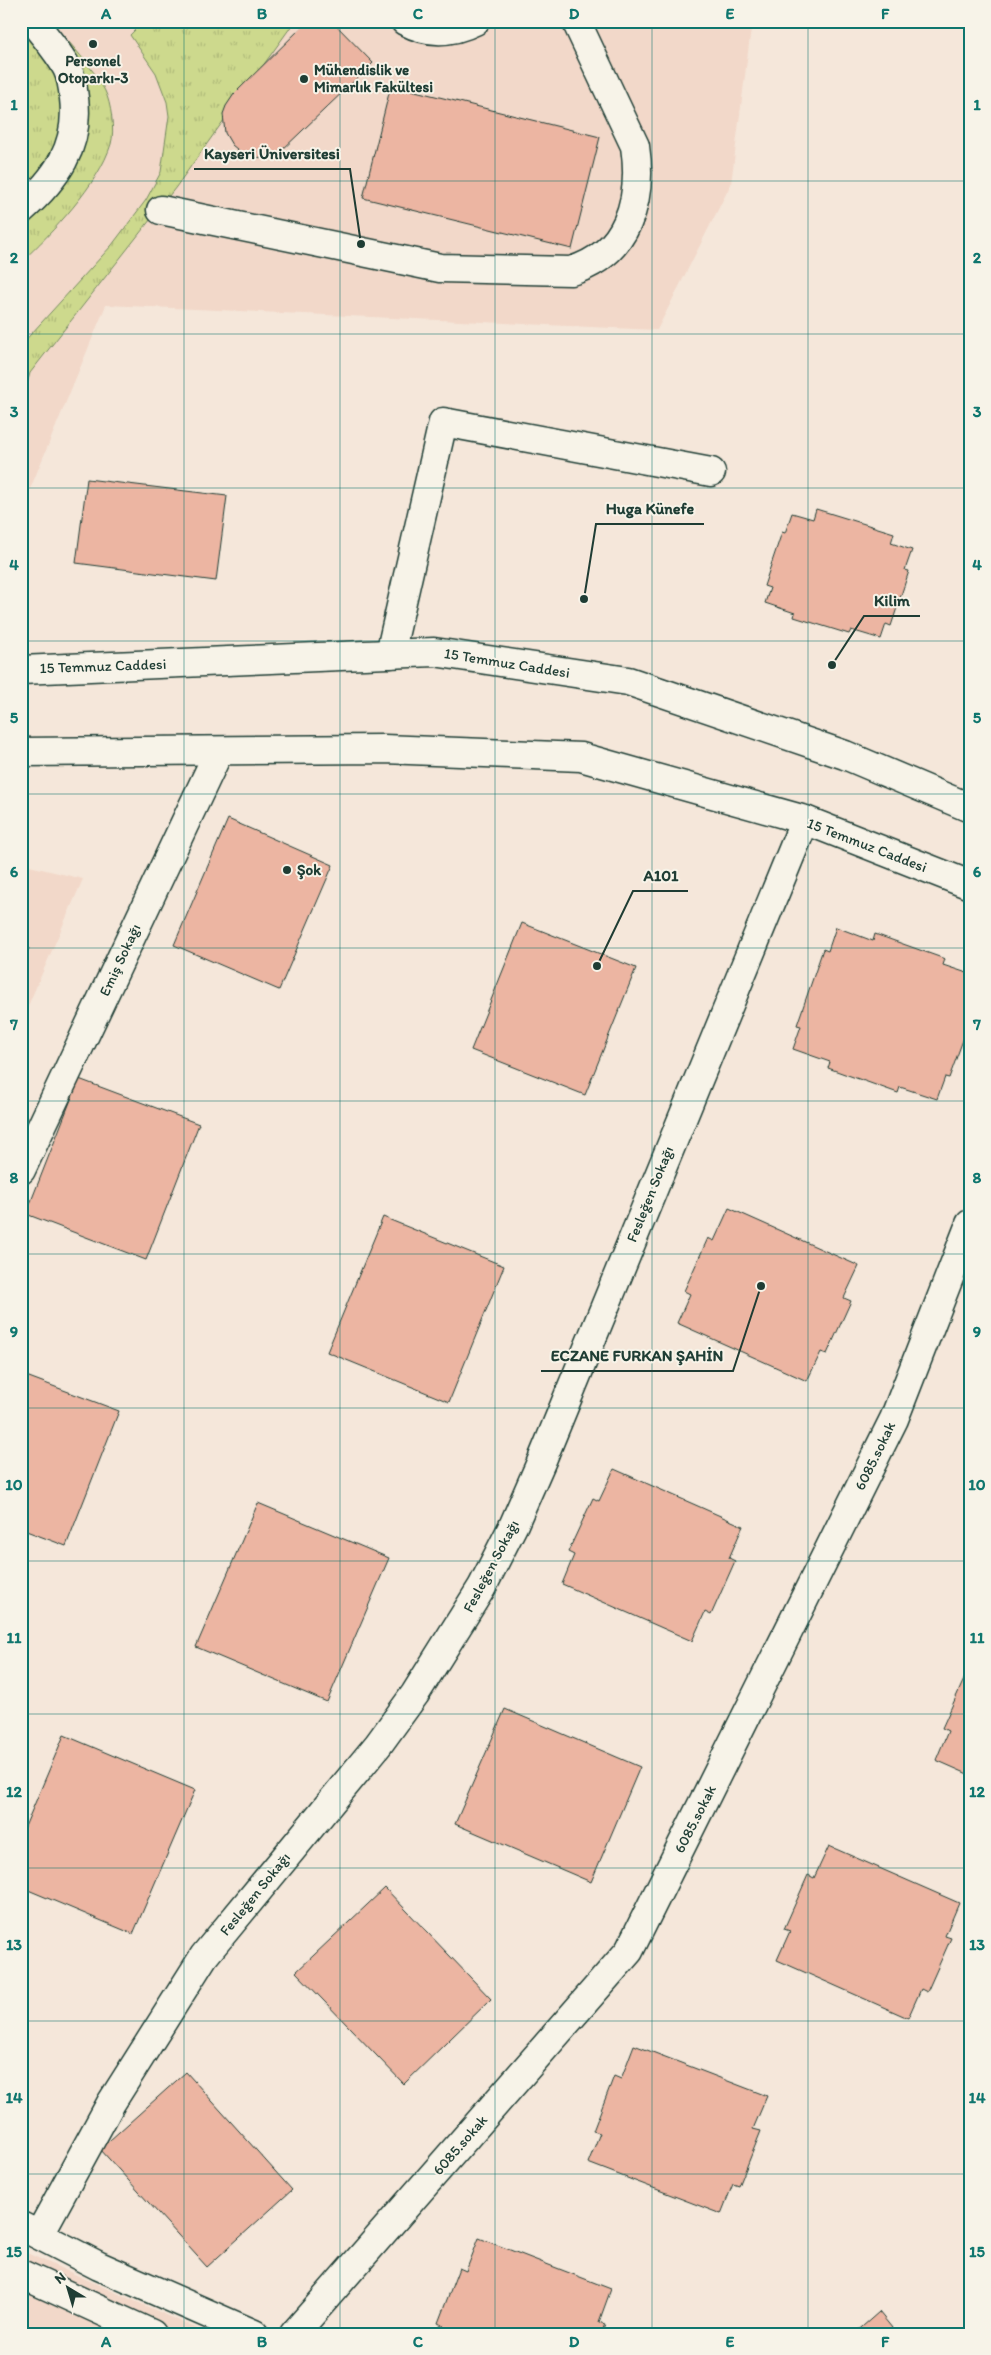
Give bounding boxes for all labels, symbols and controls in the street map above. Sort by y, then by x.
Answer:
text: A [100,4,112,23]
text: B [257,4,268,23]
text: C [413,4,424,23]
text: D [569,4,580,23]
text: E [726,4,735,23]
text: F [881,4,890,23]
marker: Personel Otoparkı-3 [87,38,99,50]
place label: Personel Otoparkı-3 [58,52,128,88]
place label: Mühendislik ve Mimarlık Fakültesi [314,61,433,96]
marker: Mühendislik ve Mimarlık Fakültesi [298,73,310,85]
text: 1 [10,95,18,114]
text: 1 [973,95,981,114]
callout: Kayseri Üniversitesi [194,138,350,169]
text: Kayseri Üniversitesi [204,144,340,164]
text: 2 [10,248,19,267]
text: 2 [973,248,982,267]
text: 3 [10,402,19,421]
text: 3 [973,402,982,421]
callout: Huga Künefe [596,493,704,524]
text: Huga Künefe [606,499,695,519]
text: 4 [9,555,19,574]
text: 4 [972,555,982,574]
callout: Kilim [864,585,920,616]
text: Kilim [874,591,910,610]
street label: 15 Temmuz Caddesi [443,644,571,682]
street label: 15 Temmuz Caddesi [39,655,167,677]
text: 5 [10,708,19,727]
text: 5 [973,708,982,727]
street label: 15 Temmuz Caddesi [804,814,930,876]
callout: A101 [633,860,688,891]
place label: Şok [297,861,321,880]
text: 6 [10,862,19,881]
text: 6 [973,862,982,881]
marker: Şok [281,864,293,876]
text: A101 [643,866,679,885]
street label: Emiş Sokağı [95,921,145,999]
text: 7 [9,1015,18,1034]
text: 7 [972,1015,981,1034]
street label: Fesleğen Sokağı [623,1143,677,1245]
text: 8 [10,1168,19,1187]
text: 8 [973,1168,982,1187]
text: 9 [10,1322,18,1341]
text: 9 [973,1322,981,1341]
callout: ECZANE FURKAN ŞAHİN [541,1340,733,1371]
text: ECZANE FURKAN ŞAHİN [551,1346,723,1366]
street label: 6085.sokak [851,1419,899,1493]
text: 10 [5,1475,23,1494]
text: 10 [968,1475,986,1494]
street label: Fesleğen Sokağı [459,1517,523,1615]
text: 11 [7,1628,22,1647]
text: 11 [970,1628,985,1647]
text: 12 [6,1782,23,1801]
street label: 6085.sokak [670,1782,720,1856]
text: 12 [969,1782,986,1801]
street label: Fesleğen Sokağı [216,1849,294,1939]
text: 13 [6,1935,22,1954]
text: 13 [969,1935,985,1954]
text: 14 [5,2088,23,2107]
text: 14 [968,2088,986,2107]
street label: 6085.sokak [429,2111,491,2179]
text: 15 [6,2242,23,2261]
text: 15 [969,2242,986,2261]
north arrow [42,2262,92,2312]
text: N [51,2269,69,2288]
text: A [100,2332,112,2351]
text: B [257,2332,268,2351]
text: C [413,2332,424,2351]
text: D [569,2332,580,2351]
text: E [726,2332,735,2351]
text: F [881,2332,890,2351]

